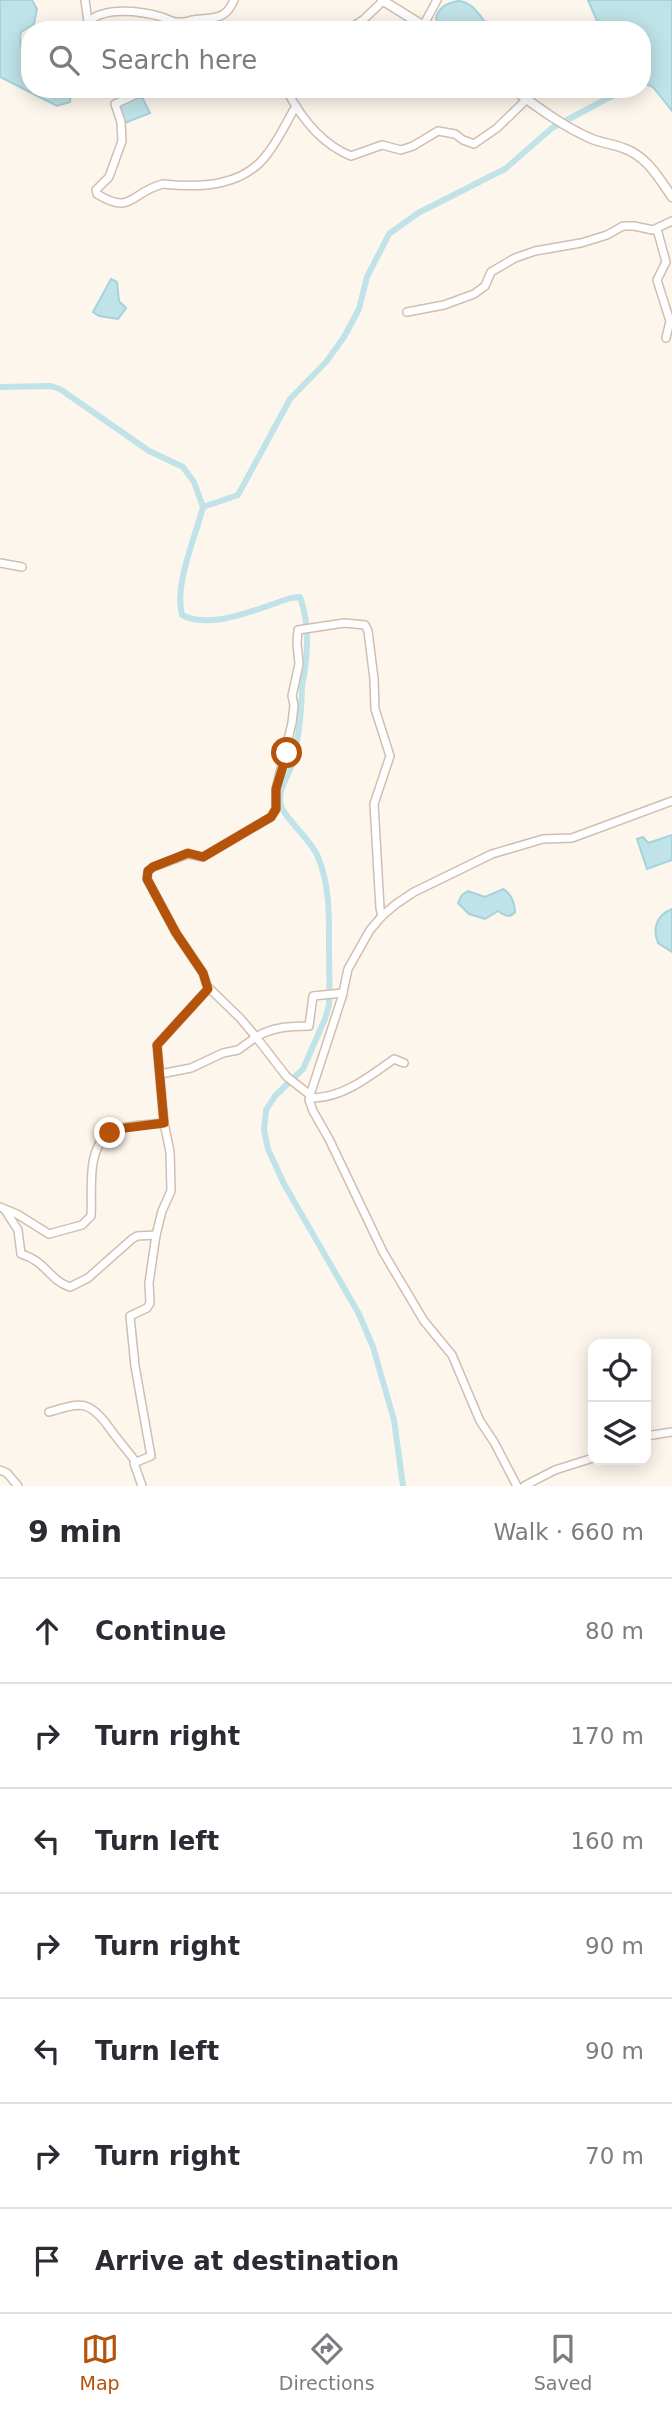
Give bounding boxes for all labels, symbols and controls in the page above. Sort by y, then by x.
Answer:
search box [21,21,651,98]
icon: search [45,41,83,79]
text: Search here [101,45,257,75]
route start [271,737,302,768]
route end [94,1117,125,1148]
map controls [588,1339,651,1465]
button: locate [588,1339,651,1402]
button: layers [588,1402,651,1465]
text: 9 min [28,1514,122,1549]
text: Walk · 660 m [493,1519,644,1545]
icon: ahead [28,1612,66,1650]
text: Continue [95,1616,226,1646]
text: 80 m [585,1618,644,1644]
icon: right [28,1717,66,1755]
text: Turn right [95,1721,240,1751]
text: 170 m [570,1723,644,1749]
icon: left [28,1822,66,1860]
text: Turn left [95,1826,219,1856]
text: 160 m [570,1828,644,1854]
icon: right [28,1927,66,1965]
text: Turn right [95,1931,240,1961]
text: 90 m [585,1933,644,1959]
icon: left [28,2032,66,2070]
text: Turn left [95,2036,219,2066]
text: 90 m [585,2038,644,2064]
icon: right [28,2137,66,2175]
text: Turn right [95,2141,240,2171]
text: 70 m [585,2143,644,2169]
icon: arrive [28,2242,66,2280]
text: Arrive at destination [95,2246,399,2276]
tab: Map [80,2330,120,2394]
tab: Directions [279,2330,375,2394]
tab: Saved [534,2330,592,2394]

